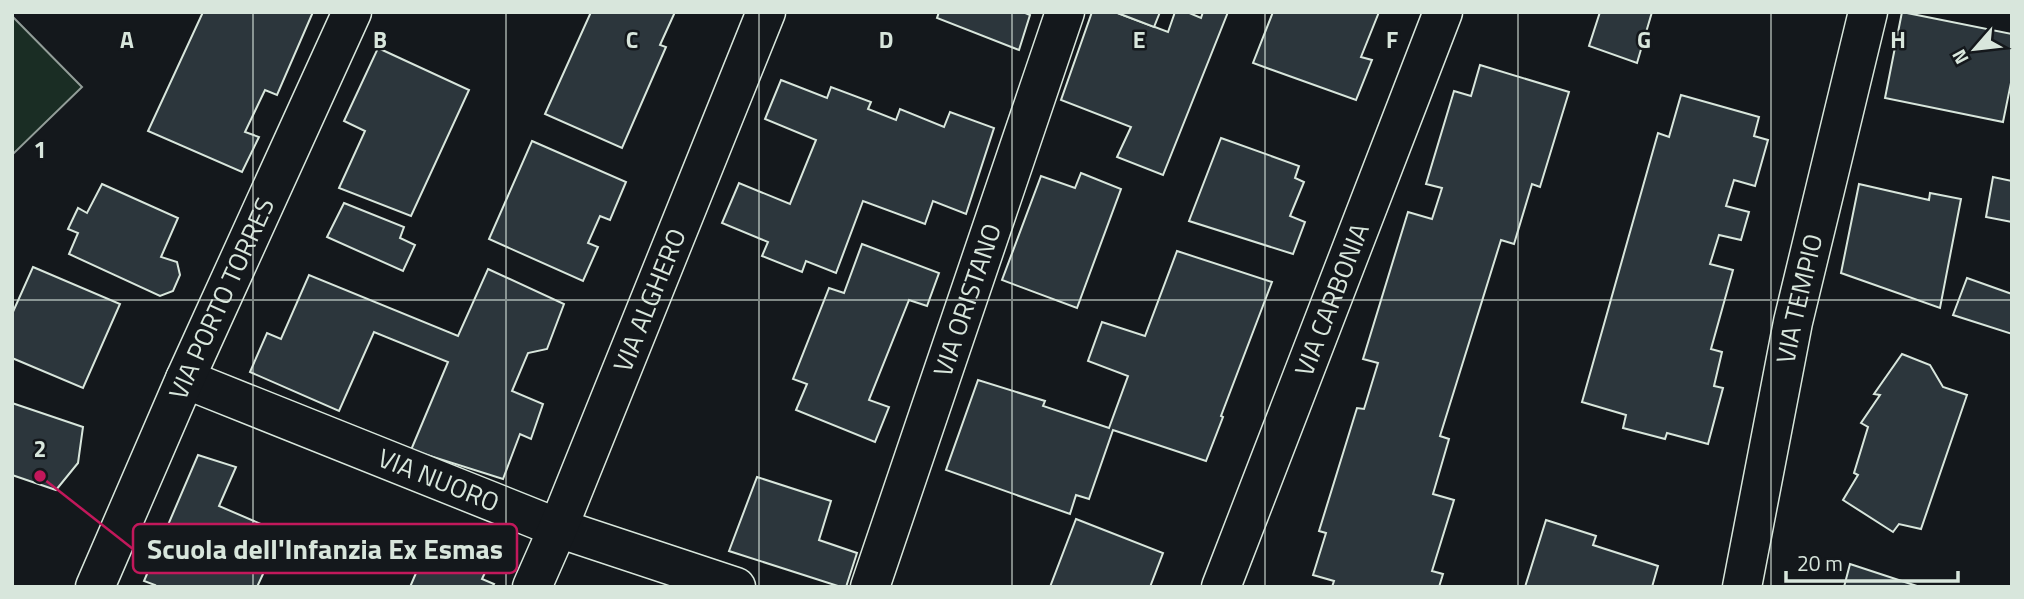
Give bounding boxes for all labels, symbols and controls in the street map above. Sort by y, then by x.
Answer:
north arrow [1940,14,2010,84]
text: A [120,22,134,57]
text: B [373,22,387,57]
text: C [626,22,638,57]
text: D [879,22,893,57]
text: E [1133,22,1145,57]
text: F [1386,22,1398,57]
text: G [1637,22,1651,57]
text: H [1890,22,1906,57]
text: N [1944,45,1975,70]
text: 1 [34,132,46,167]
street label: VIA PORTO TORRES [158,191,284,405]
street label: VIA CARBONIA [1284,217,1379,382]
street label: VIA ORISTANO [923,218,1011,382]
street label: VIA ALGHERO [603,223,696,378]
street label: VIA TEMPIO [1765,230,1833,367]
text: 2 [34,431,46,466]
street label: VIA NUORO [372,438,505,522]
callout: Scuola dell'Infanzia Ex Esmas [133,524,517,573]
text: Scuola dell'Infanzia Ex Esmas [147,527,503,570]
scale bar [1786,540,1958,584]
text: 20 m [1797,547,1843,579]

